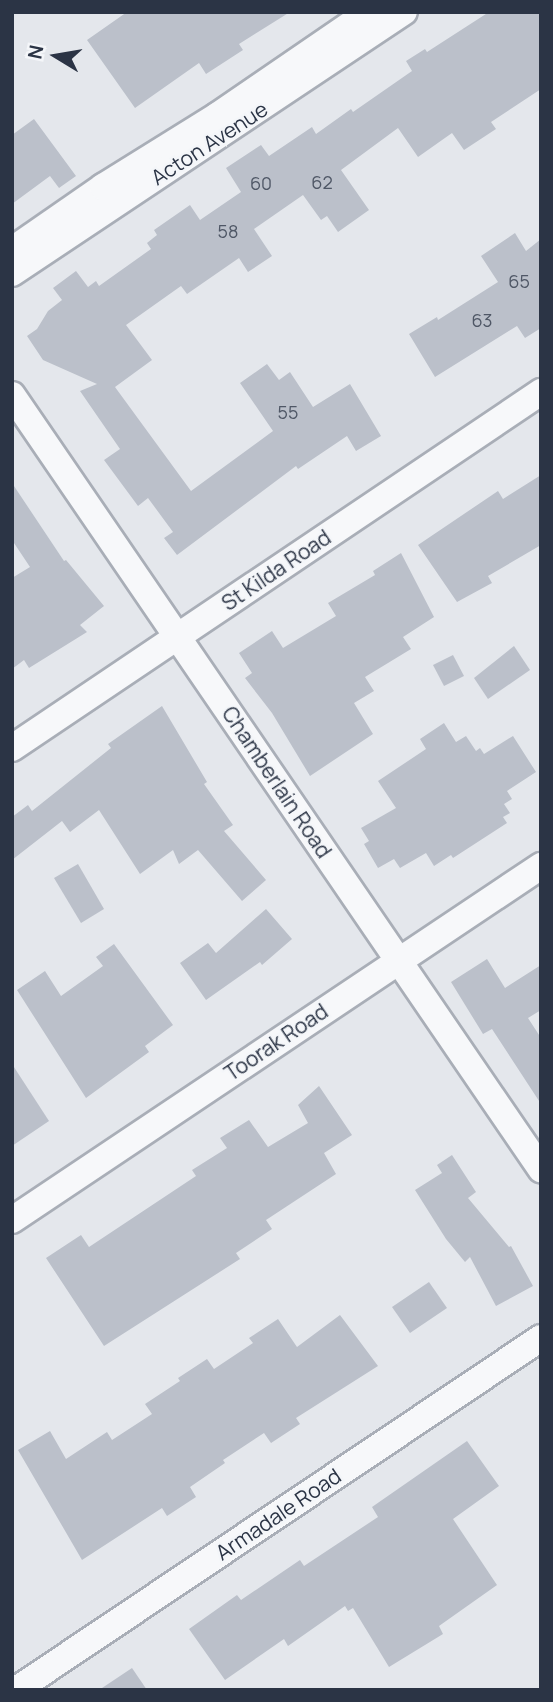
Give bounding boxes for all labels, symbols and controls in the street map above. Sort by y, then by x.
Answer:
north arrow [21,21,91,91]
text: N [21,43,49,61]
street label: Acton Avenue [146,96,272,190]
house number: 62 [311,171,333,193]
house number: 60 [250,172,272,194]
house number: 58 [218,220,238,242]
house number: 65 [508,270,530,292]
house number: 63 [471,309,493,331]
house number: 55 [278,401,298,423]
street label: St Kilda Road [217,524,335,616]
street label: Chamberlain Road [217,702,337,862]
street label: Toorak Road [220,998,332,1086]
street label: Armadale Road [211,1463,345,1565]

